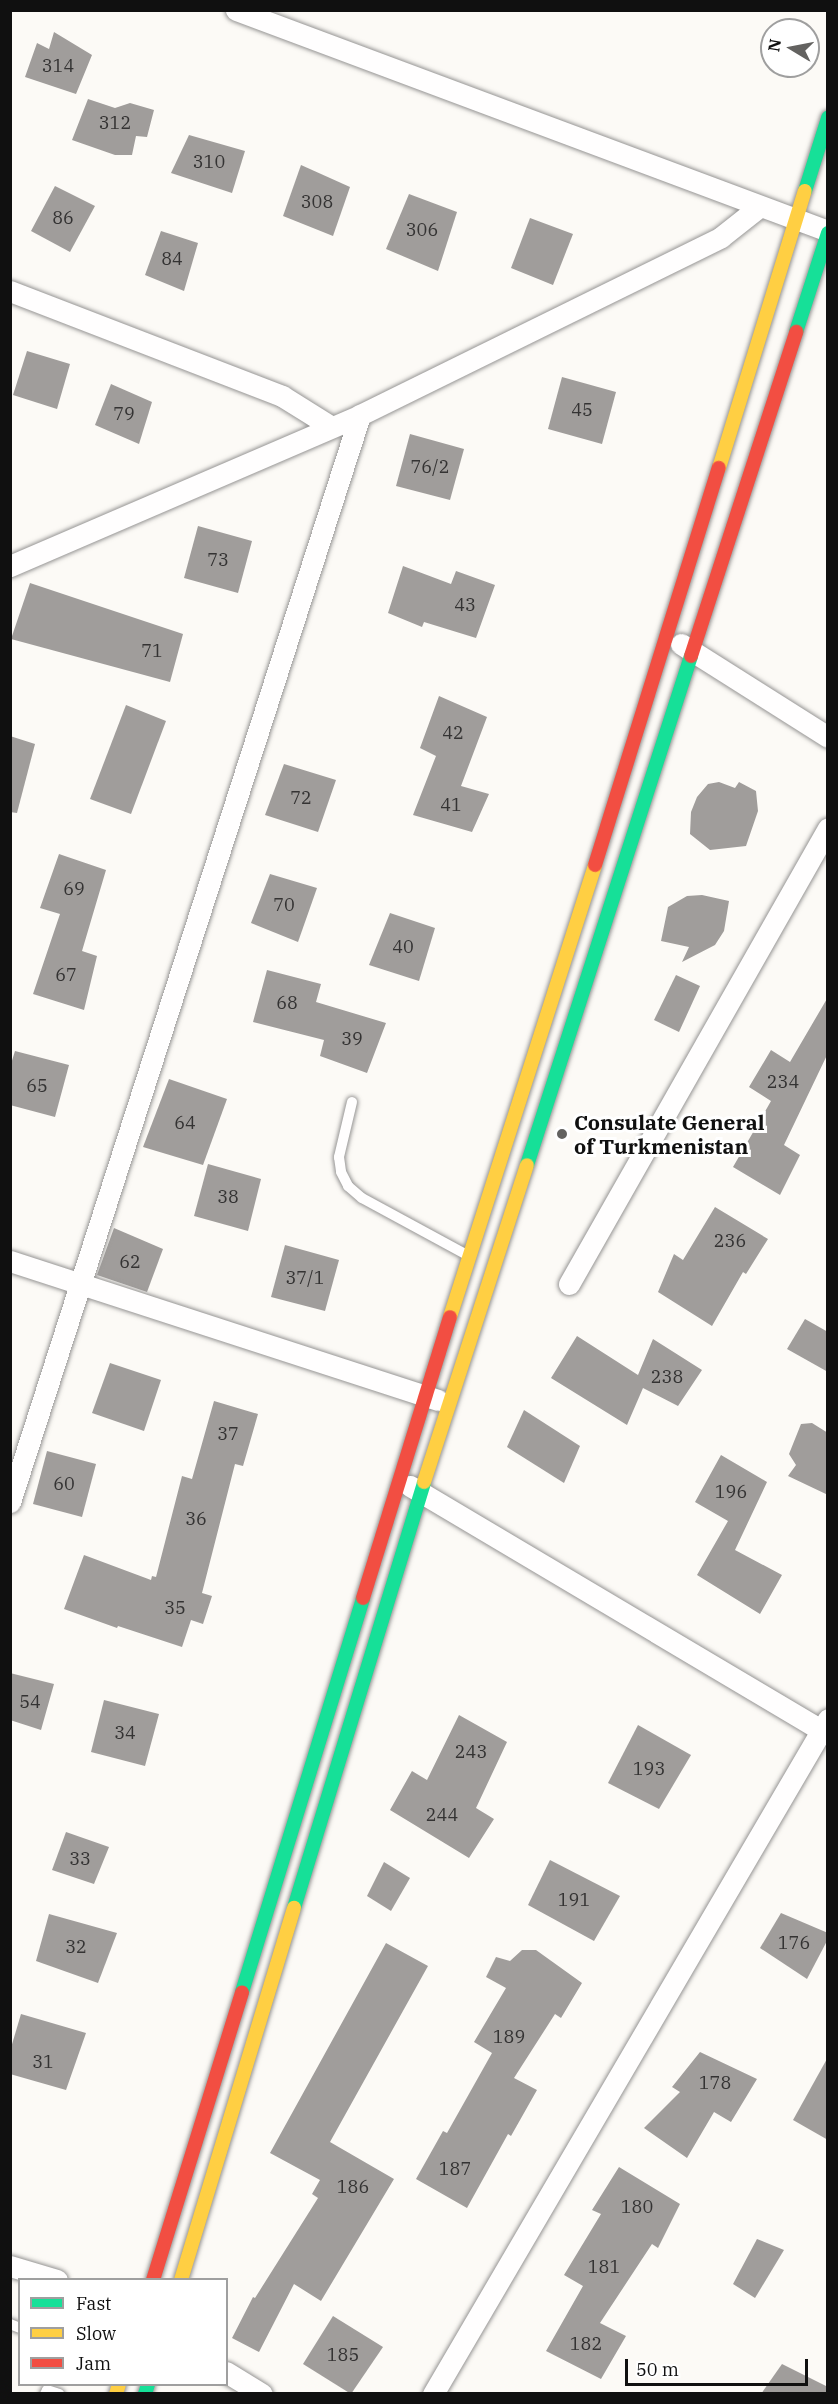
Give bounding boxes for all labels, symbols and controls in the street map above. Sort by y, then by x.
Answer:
north arrow [760,18,820,78]
text: N [763,37,785,53]
house number: 314 [42,55,74,77]
house number: 312 [99,112,131,134]
house number: 310 [193,151,225,173]
house number: 308 [301,191,333,213]
house number: 86 [52,207,74,229]
house number: 306 [406,219,438,241]
house number: 84 [161,248,183,270]
house number: 45 [571,399,593,421]
house number: 79 [113,403,135,425]
house number: 76/2 [411,456,449,478]
house number: 73 [207,549,229,571]
house number: 43 [454,594,476,616]
house number: 71 [141,640,163,662]
house number: 42 [442,722,464,744]
house number: 72 [290,787,312,809]
house number: 41 [440,794,462,816]
house number: 69 [63,878,85,900]
house number: 70 [273,894,295,916]
house number: 40 [392,936,414,958]
house number: 67 [55,964,77,986]
house number: 68 [276,992,298,1014]
house number: 39 [341,1028,363,1050]
house number: 234 [767,1071,799,1093]
house number: 65 [26,1075,48,1097]
place label: Consulate General of Turkmenistan [574,1109,765,1159]
house number: 64 [174,1112,196,1134]
marker: Consulate General of Turkmenistan [555,1127,569,1141]
house number: 38 [217,1186,239,1208]
house number: 236 [714,1230,746,1252]
house number: 62 [119,1251,141,1273]
house number: 37/1 [286,1267,324,1289]
house number: 238 [651,1366,683,1388]
house number: 37 [217,1423,239,1445]
house number: 60 [53,1473,75,1495]
house number: 196 [715,1481,747,1503]
house number: 36 [185,1508,207,1530]
house number: 35 [164,1597,186,1619]
house number: 54 [19,1691,41,1713]
house number: 34 [114,1722,136,1744]
house number: 243 [455,1741,487,1763]
house number: 193 [633,1758,665,1780]
house number: 244 [426,1804,458,1826]
house number: 33 [69,1848,91,1870]
house number: 191 [558,1889,590,1911]
house number: 176 [778,1932,810,1954]
house number: 32 [65,1936,87,1958]
house number: 189 [493,2026,525,2048]
house number: 31 [32,2051,54,2073]
house number: 178 [699,2072,731,2094]
house number: 187 [439,2158,471,2180]
house number: 186 [337,2176,369,2198]
house number: 180 [621,2196,653,2218]
house number: 181 [588,2256,620,2278]
legend [18,2278,228,2386]
text: Fast [76,2292,111,2315]
text: Slow [76,2322,116,2345]
house number: 182 [570,2333,602,2355]
house number: 185 [327,2344,359,2366]
scale bar [628,2347,811,2385]
text: Jam [76,2352,111,2375]
text: 50 m [636,2358,679,2381]

